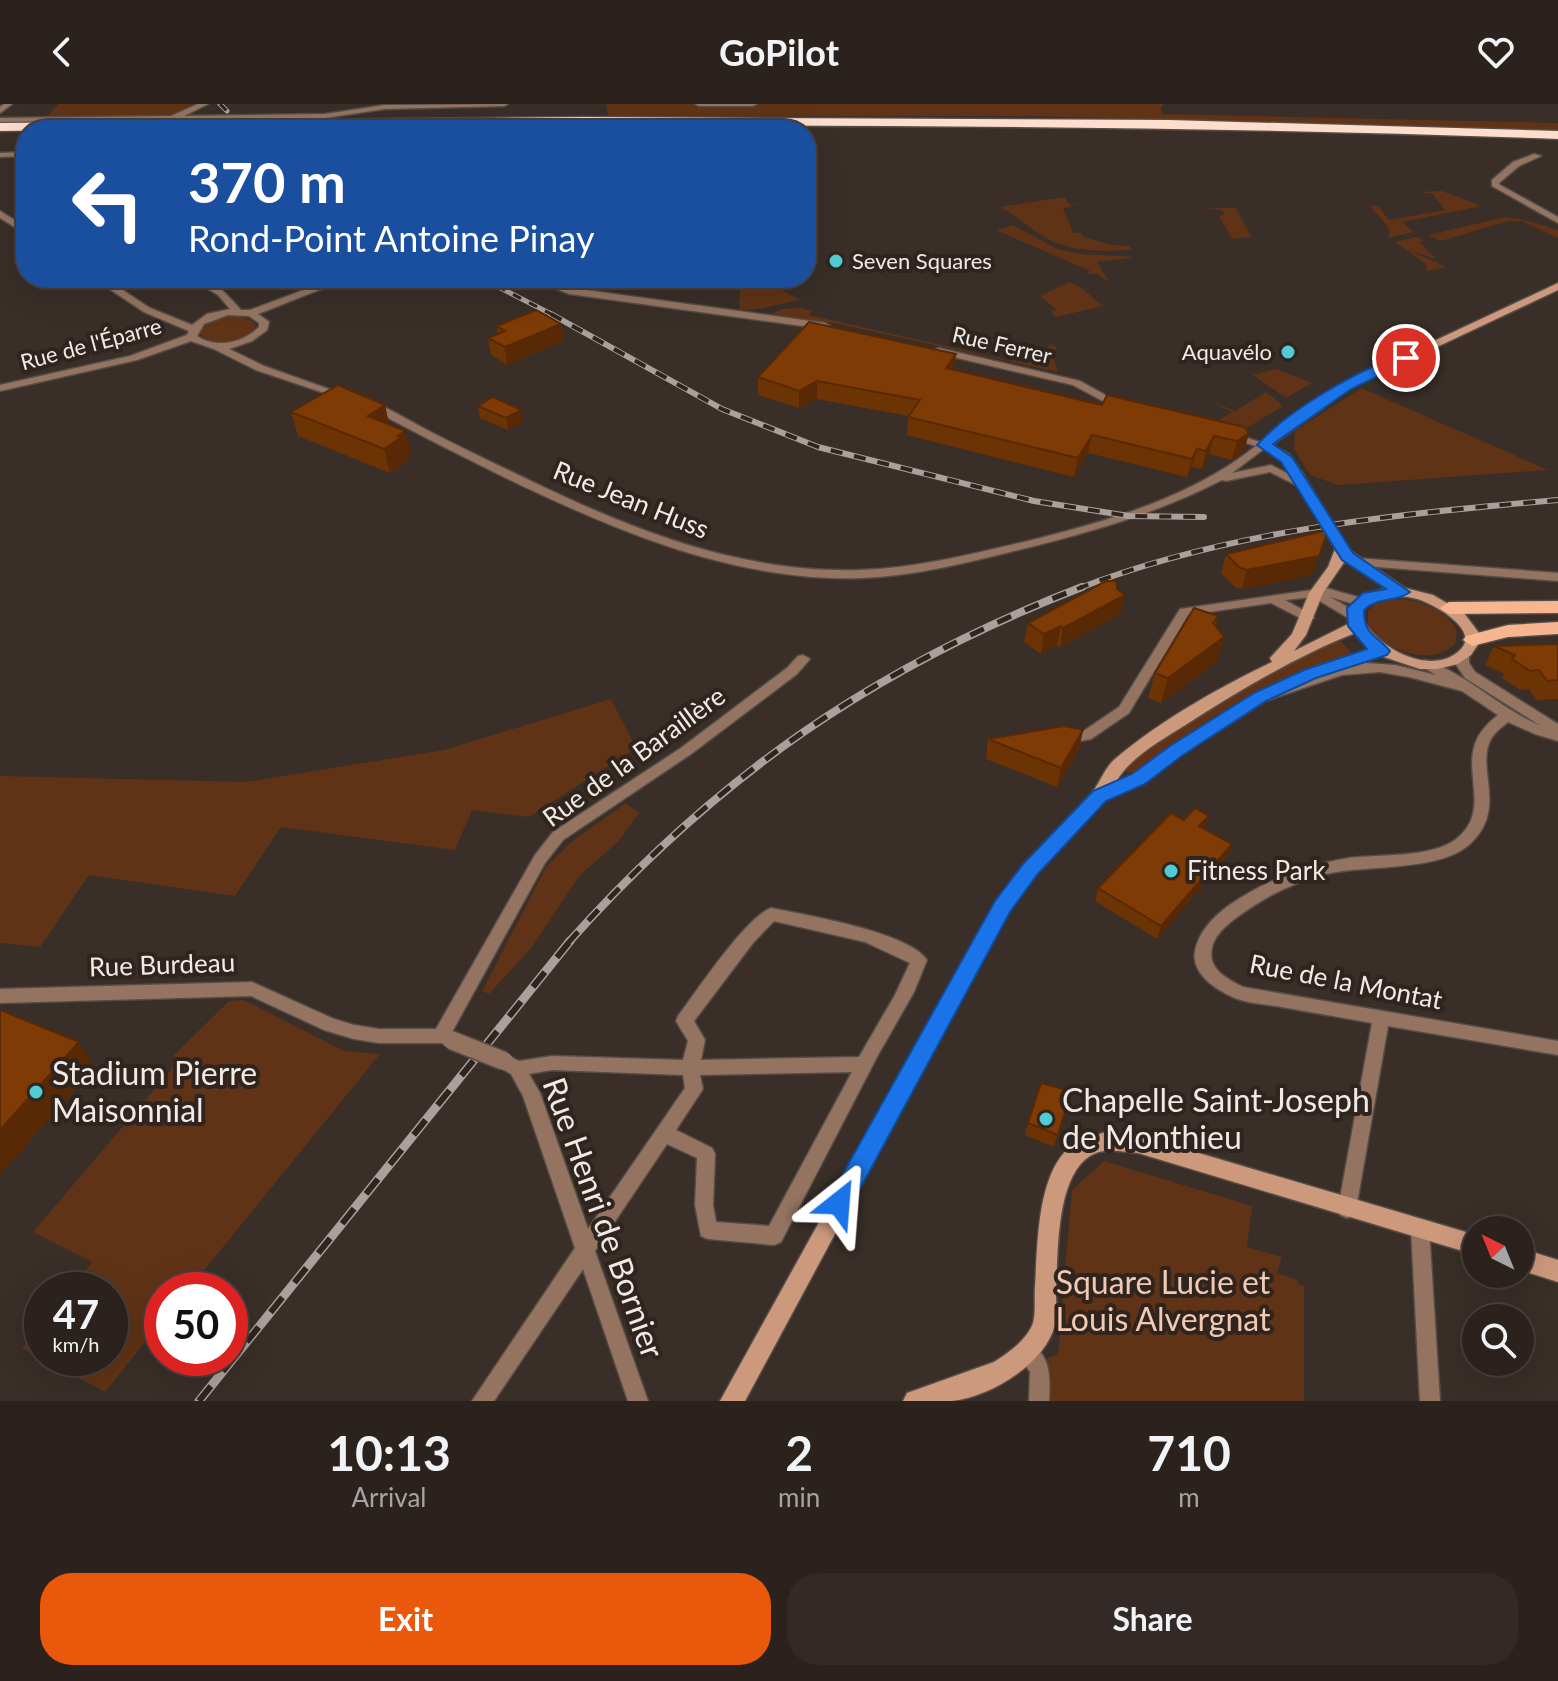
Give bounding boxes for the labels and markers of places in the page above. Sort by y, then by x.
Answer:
place label: Seven Squares [852,247,992,274]
marker: Seven Squares [827,252,845,270]
pin [1372,324,1440,392]
place label: Aquavélo [1182,338,1272,365]
marker: Aquavélo [1279,343,1297,361]
place label: Fitness Park [1187,854,1326,886]
marker: Fitness Park [1162,862,1180,880]
place label: Stadium Pierre Maisonnial [52,1053,257,1129]
place label: Chapelle Saint-Joseph de Monthieu [1062,1080,1370,1156]
marker: Stadium Pierre Maisonnial [27,1083,45,1101]
marker: Chapelle Saint-Joseph de Monthieu [1037,1110,1055,1128]

